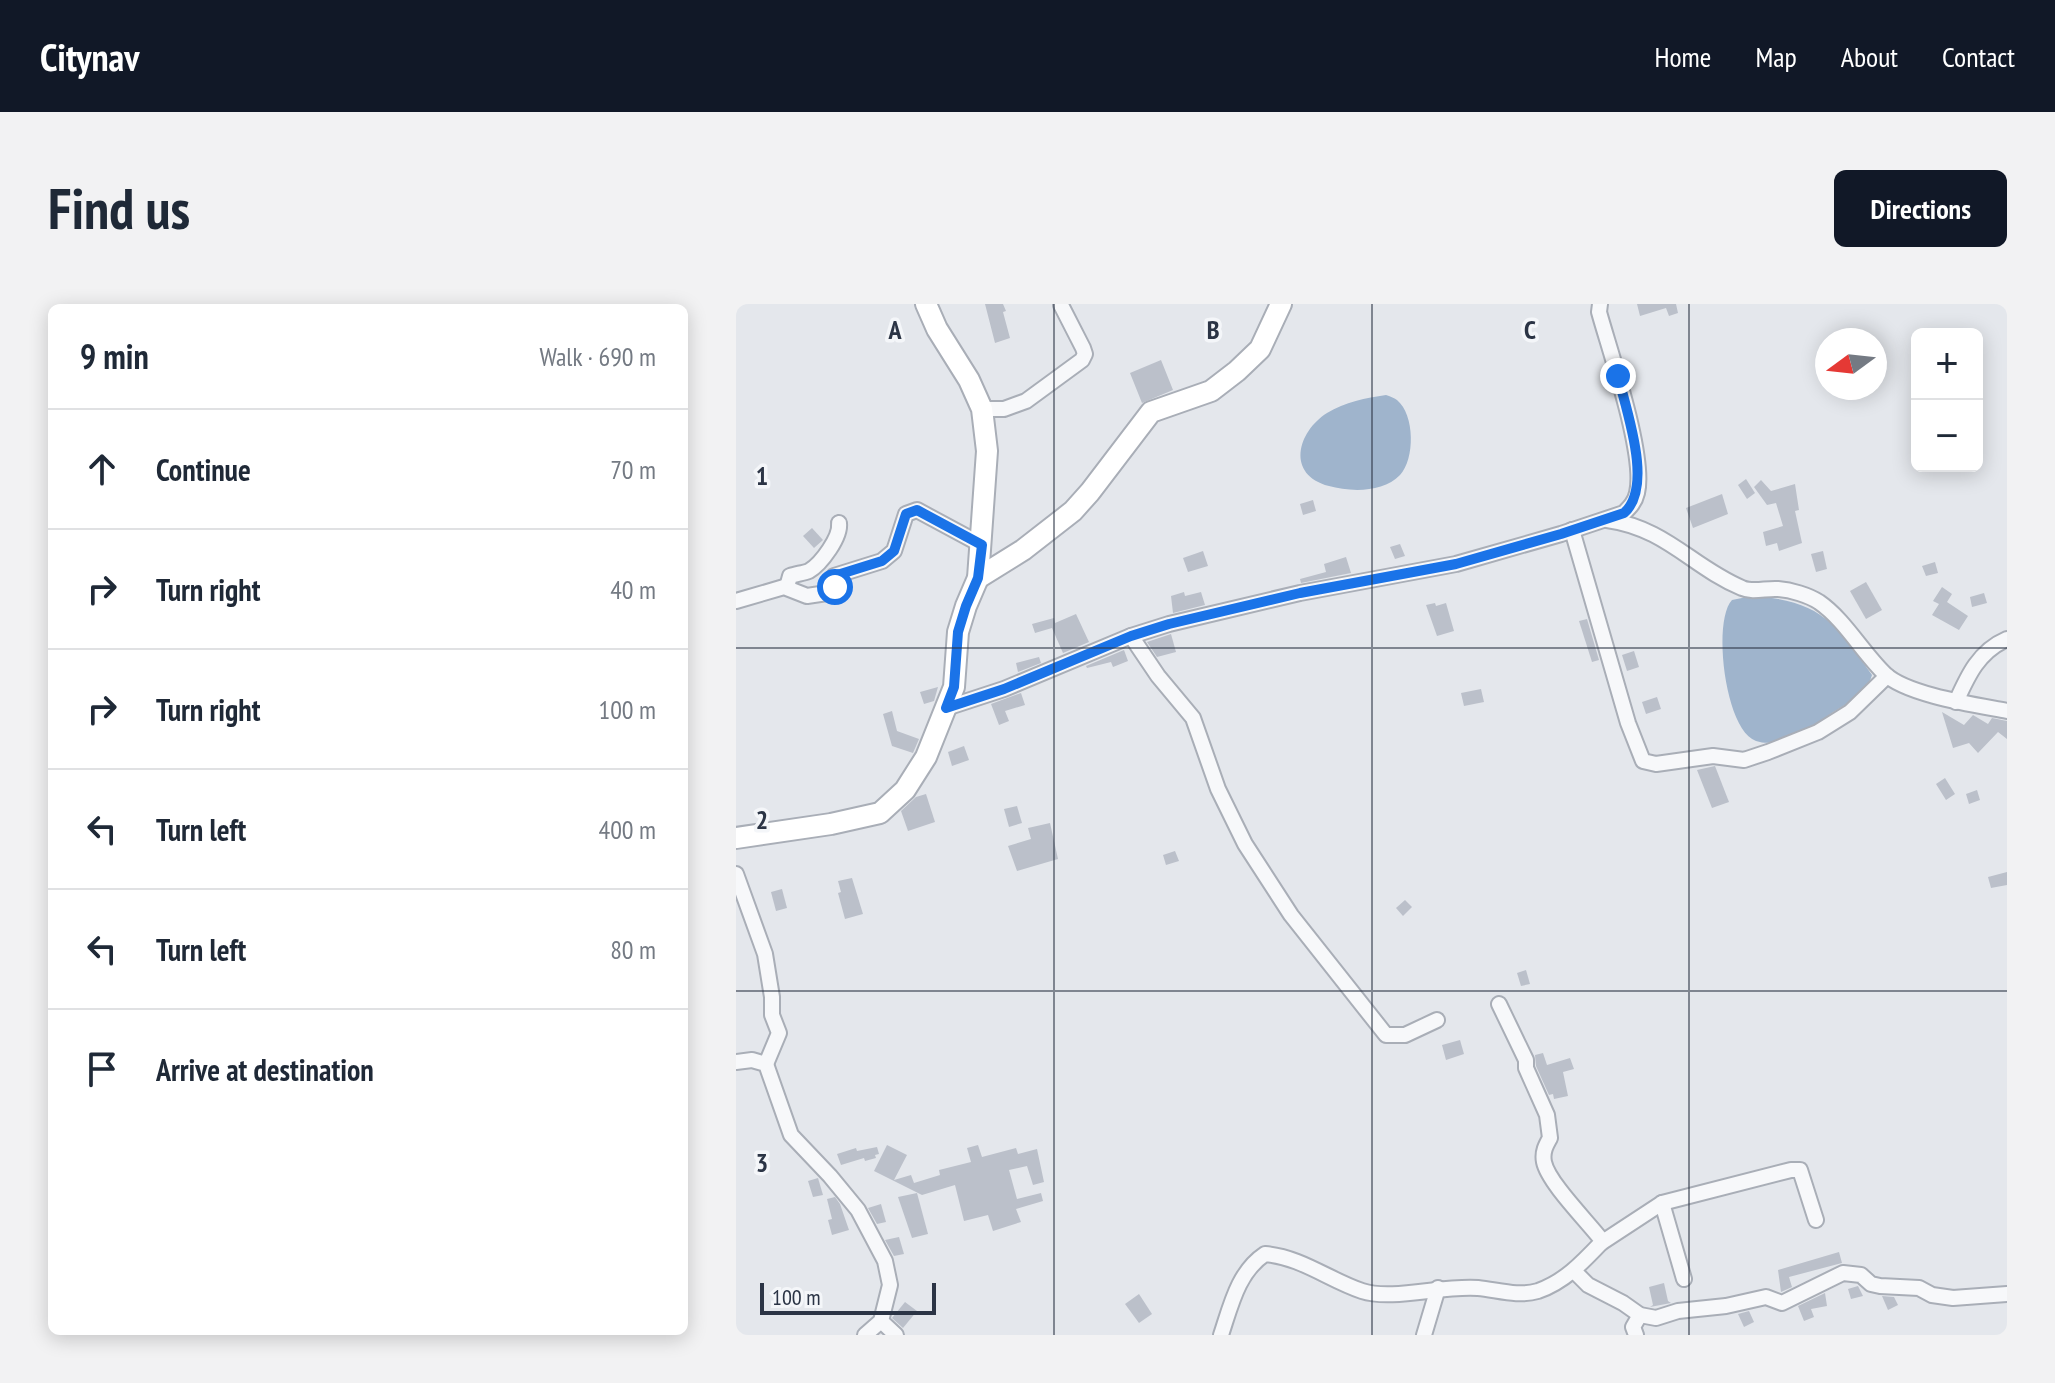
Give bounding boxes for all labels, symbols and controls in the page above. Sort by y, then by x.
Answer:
text: Citynav [40,32,139,81]
text: Home [1655,38,1711,75]
text: Map [1755,38,1797,75]
text: About [1841,38,1898,75]
text: Contact [1942,38,2015,75]
button: Directions [1834,170,2007,247]
text: Find us [48,172,190,244]
text: A [887,313,902,346]
text: B [1207,313,1220,346]
text: C [1524,313,1536,346]
north arrow [1815,328,1887,400]
map controls [1911,328,1983,472]
button: + [1911,328,1983,400]
text: 9 min [80,334,149,378]
text: Walk · 690 m [539,340,656,373]
route end [1600,358,1636,394]
button: − [1911,400,1983,472]
icon: ahead [80,447,124,491]
text: Continue [156,450,251,489]
text: 70 m [610,453,656,486]
text: 1 [756,459,768,492]
icon: right [80,567,124,611]
route start [817,569,853,605]
text: Turn right [156,570,260,609]
text: 40 m [610,573,656,606]
icon: right [80,687,124,731]
text: Turn right [156,690,260,729]
text: 100 m [598,693,656,726]
text: 2 [756,803,768,836]
icon: left [80,807,124,851]
text: Turn left [156,810,246,849]
text: 400 m [598,813,656,846]
icon: left [80,927,124,971]
text: Turn left [156,930,246,969]
text: 80 m [610,933,656,966]
icon: arrive [80,1047,124,1091]
text: Arrive at destination [156,1050,374,1089]
text: 3 [756,1146,768,1179]
scale bar [760,1279,936,1315]
text: 100 m [772,1283,821,1311]

